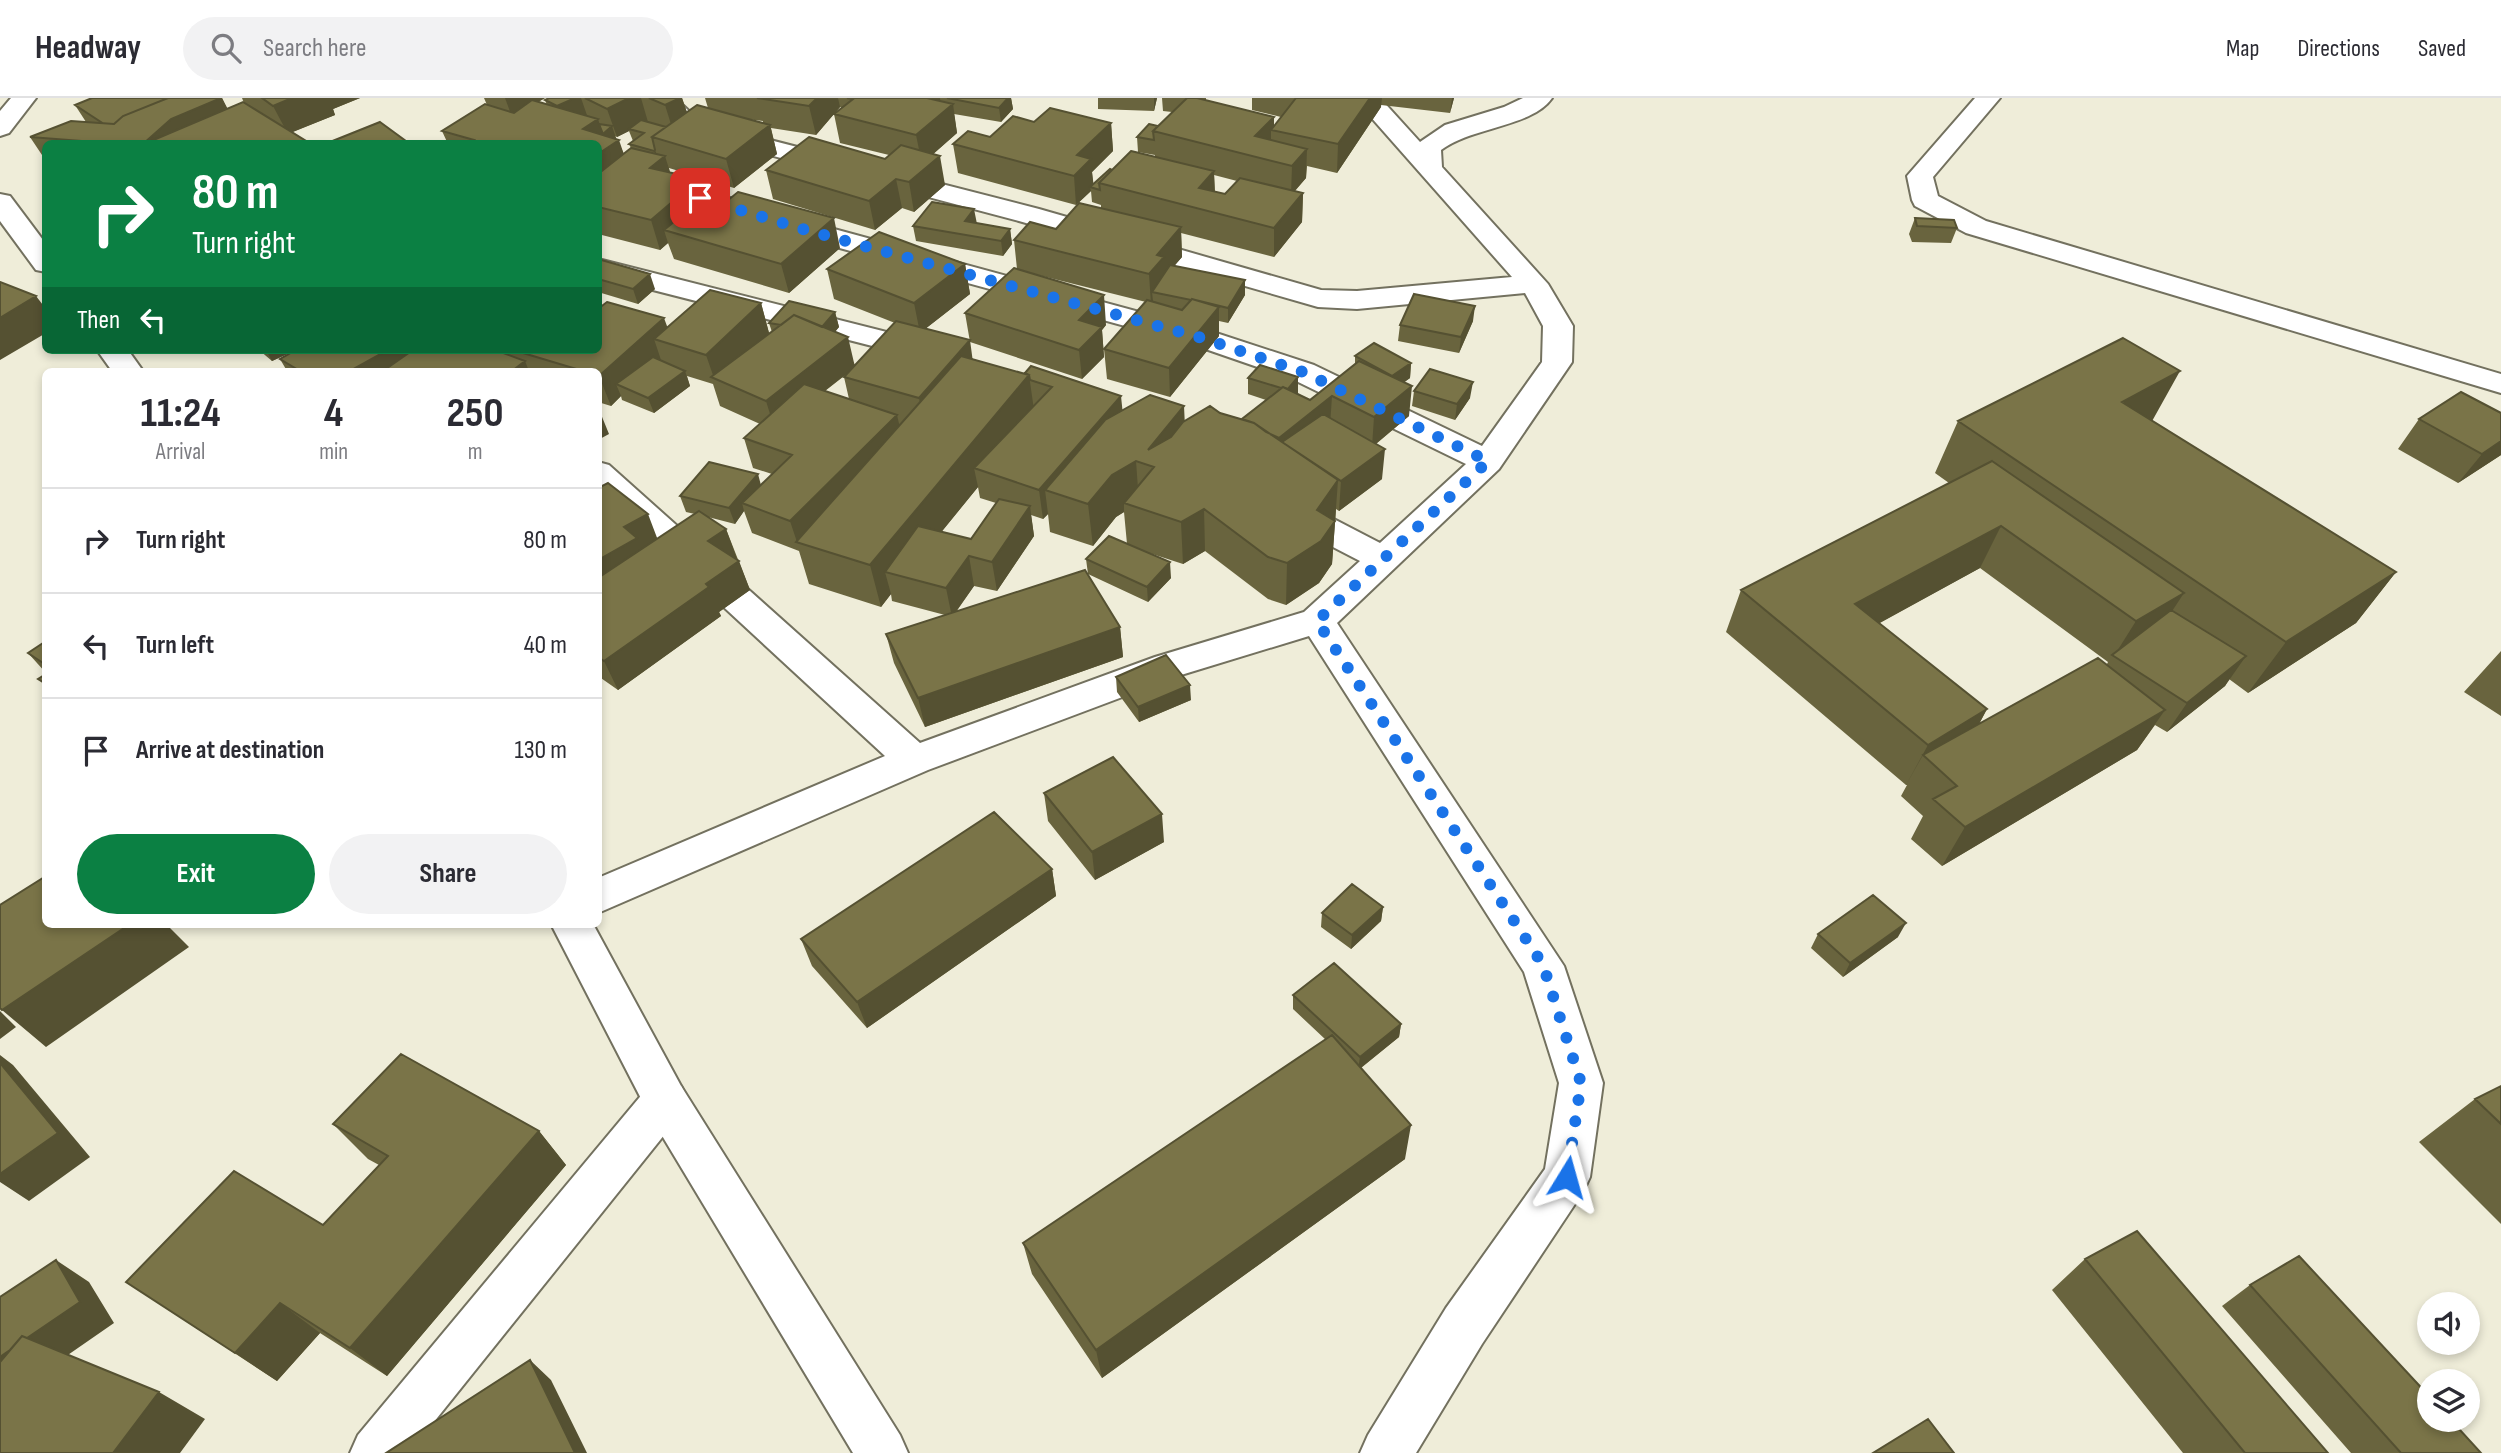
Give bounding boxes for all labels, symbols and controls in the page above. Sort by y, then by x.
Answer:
search box [183,17,673,80]
text: Headway [35,28,141,68]
icon: search [207,29,245,67]
text: Search here [263,33,366,64]
text: Map [2226,34,2259,63]
text: Directions [2297,34,2380,63]
text: Saved [2418,34,2466,63]
text: 80 m [192,164,279,223]
icon: right [77,168,168,259]
pin [670,168,730,228]
icon: arrive [681,179,719,217]
text: Turn right [192,224,296,263]
icon: left [134,301,172,339]
text: Then [77,305,120,336]
text: 11:24 [141,388,221,439]
text: 4 [324,388,343,439]
text: 250 [447,388,503,439]
text: Arrival [156,438,205,466]
text: min [319,438,348,466]
text: m [468,438,482,466]
icon: right [77,522,115,560]
text: Turn right [136,525,225,556]
text: 80 m [523,525,567,556]
icon: left [77,627,115,665]
text: Turn left [136,630,214,661]
text: 40 m [524,630,567,661]
icon: arrive [77,732,115,770]
text: Arrive at destination [136,735,324,766]
text: 130 m [515,735,567,766]
button: Exit [77,834,315,914]
button: Share [329,834,567,914]
position arrow [1530,1140,1604,1214]
map controls [2417,1292,2480,1432]
button: sound [2417,1292,2480,1355]
button: layers [2417,1369,2480,1432]

